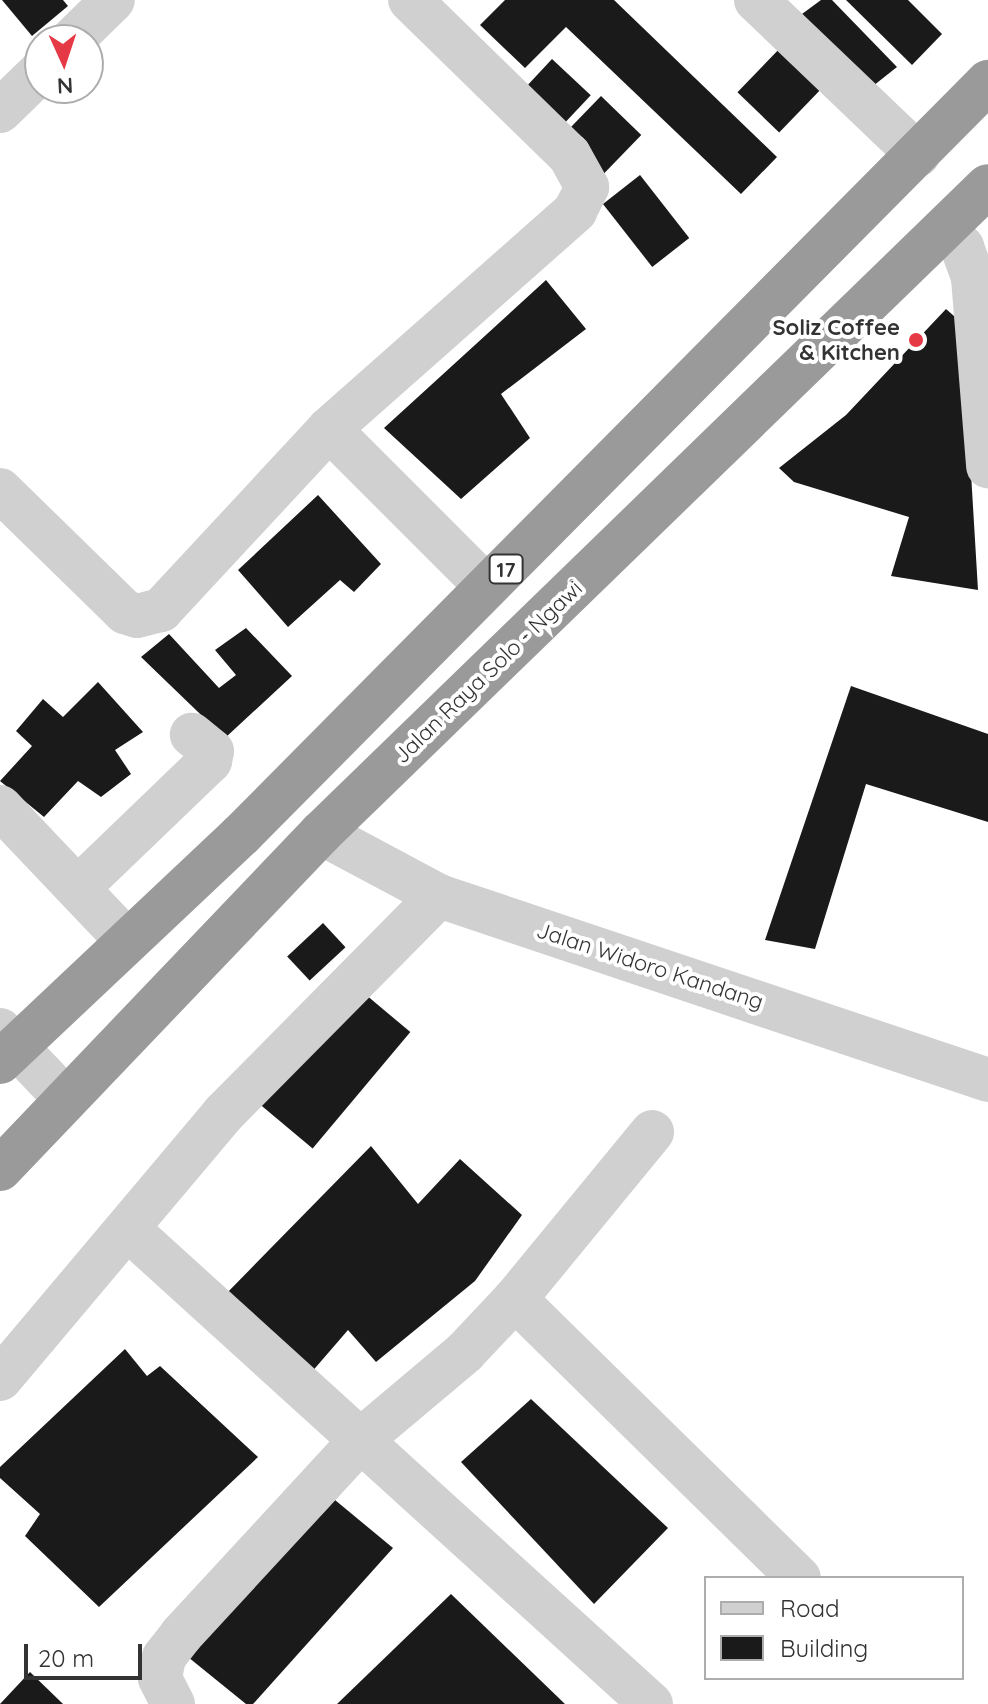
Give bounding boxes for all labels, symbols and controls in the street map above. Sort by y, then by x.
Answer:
north arrow [24,24,104,104]
text: N [56,72,74,100]
place label: Soliz Coffee & Kitchen [772,314,900,366]
marker: Soliz Coffee & Kitchen [907,331,925,349]
road number: 17 [488,553,524,585]
street label: Jalan Raya Solo - Ngawi [388,575,588,769]
street label: Jalan Widoro Kandang [533,917,767,1015]
legend [704,1576,964,1680]
text: Road [780,1593,840,1623]
scale bar [28,1628,146,1678]
text: Building [780,1633,868,1663]
text: 20 m [38,1643,94,1673]

